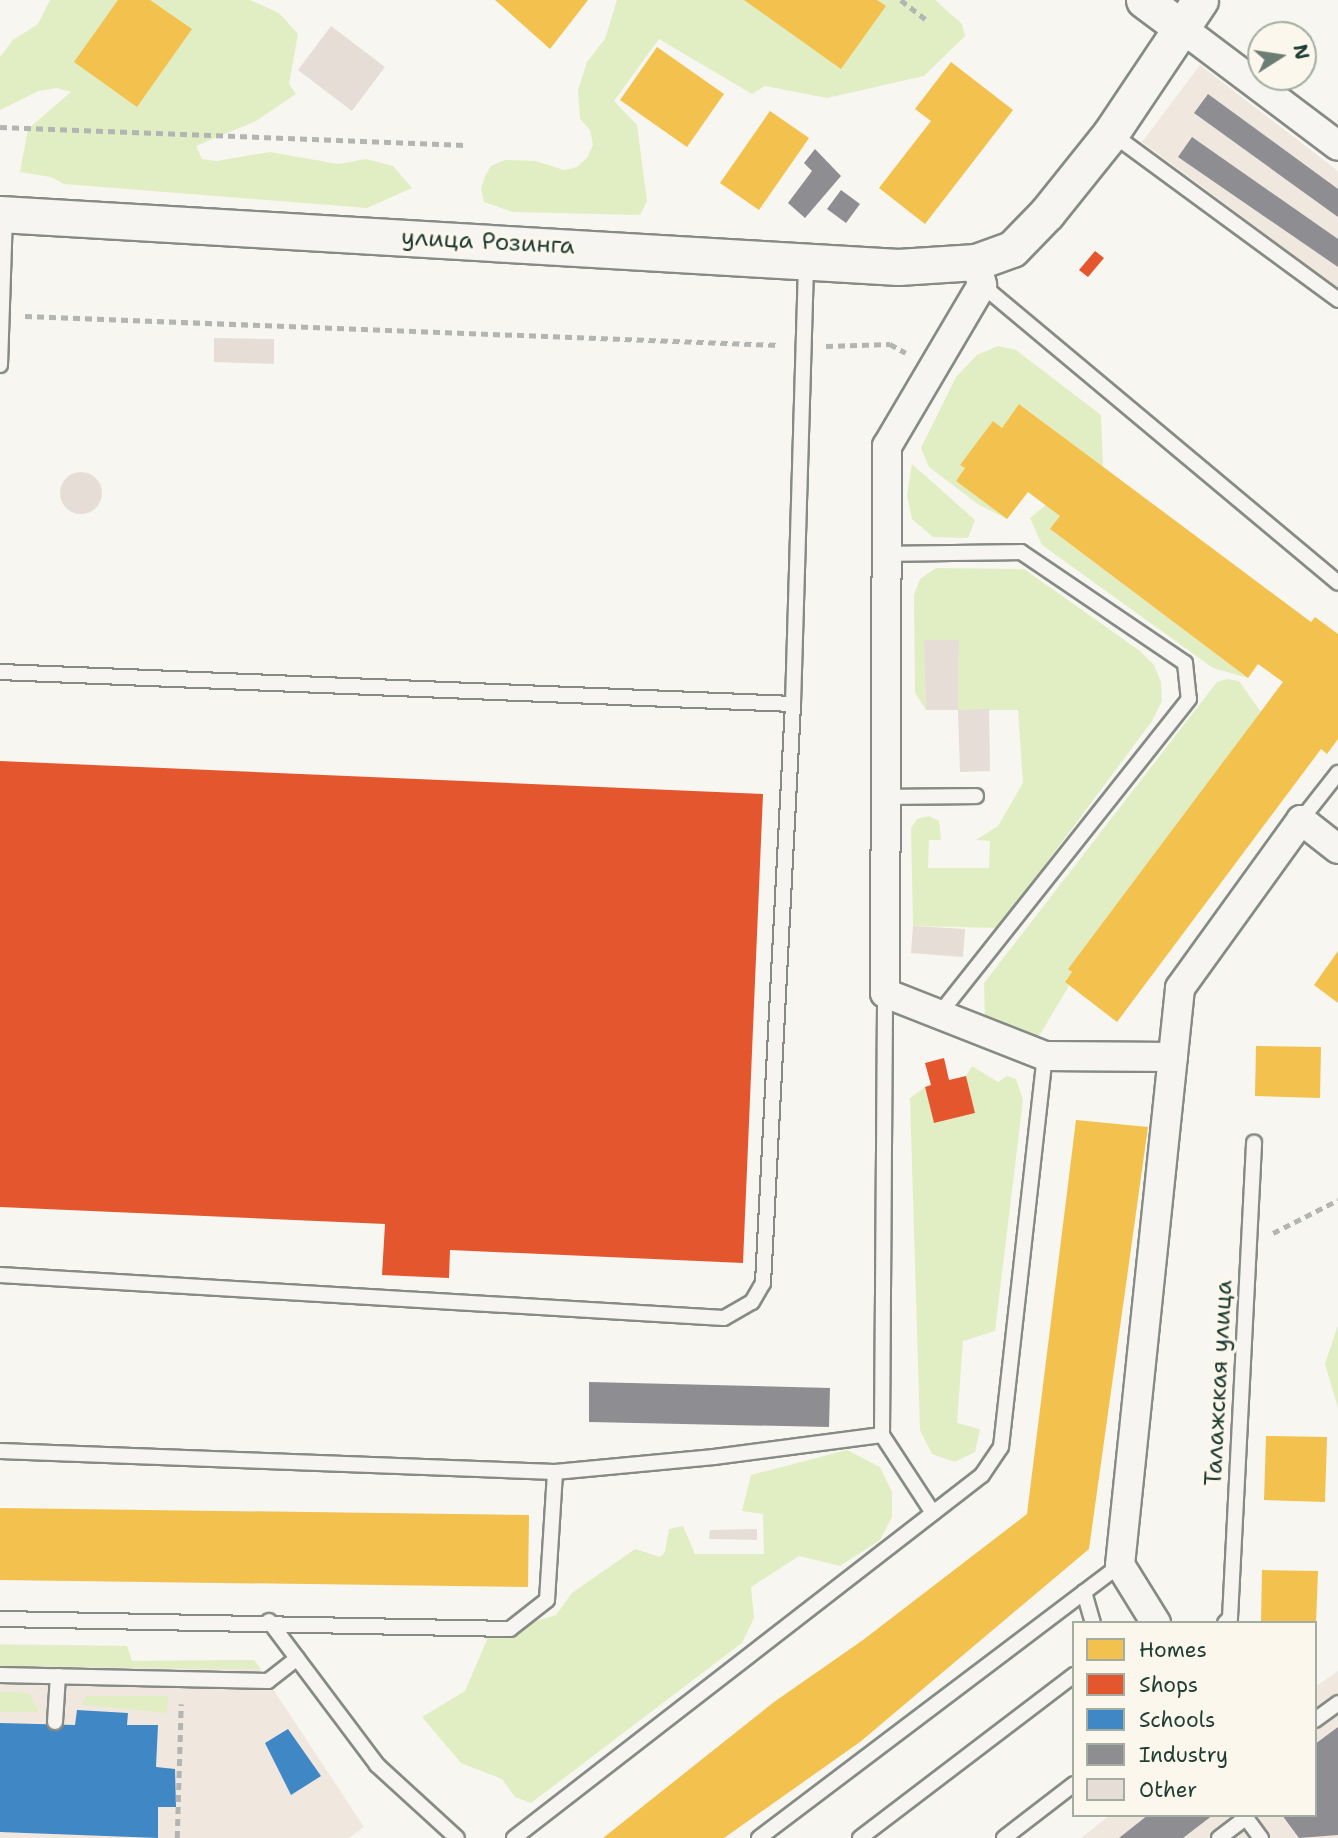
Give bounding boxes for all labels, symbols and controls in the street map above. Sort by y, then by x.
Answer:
north arrow [1247,21,1317,91]
text: N [1287,42,1315,62]
street label: улица Розинга [400,223,576,261]
street label: Талажская улица [1199,1279,1239,1487]
legend [1072,1621,1317,1817]
text: Homes [1139,1636,1207,1664]
text: Shops [1139,1671,1198,1699]
text: Schools [1139,1706,1215,1734]
text: Industry [1139,1741,1228,1769]
text: Other [1139,1776,1197,1804]

